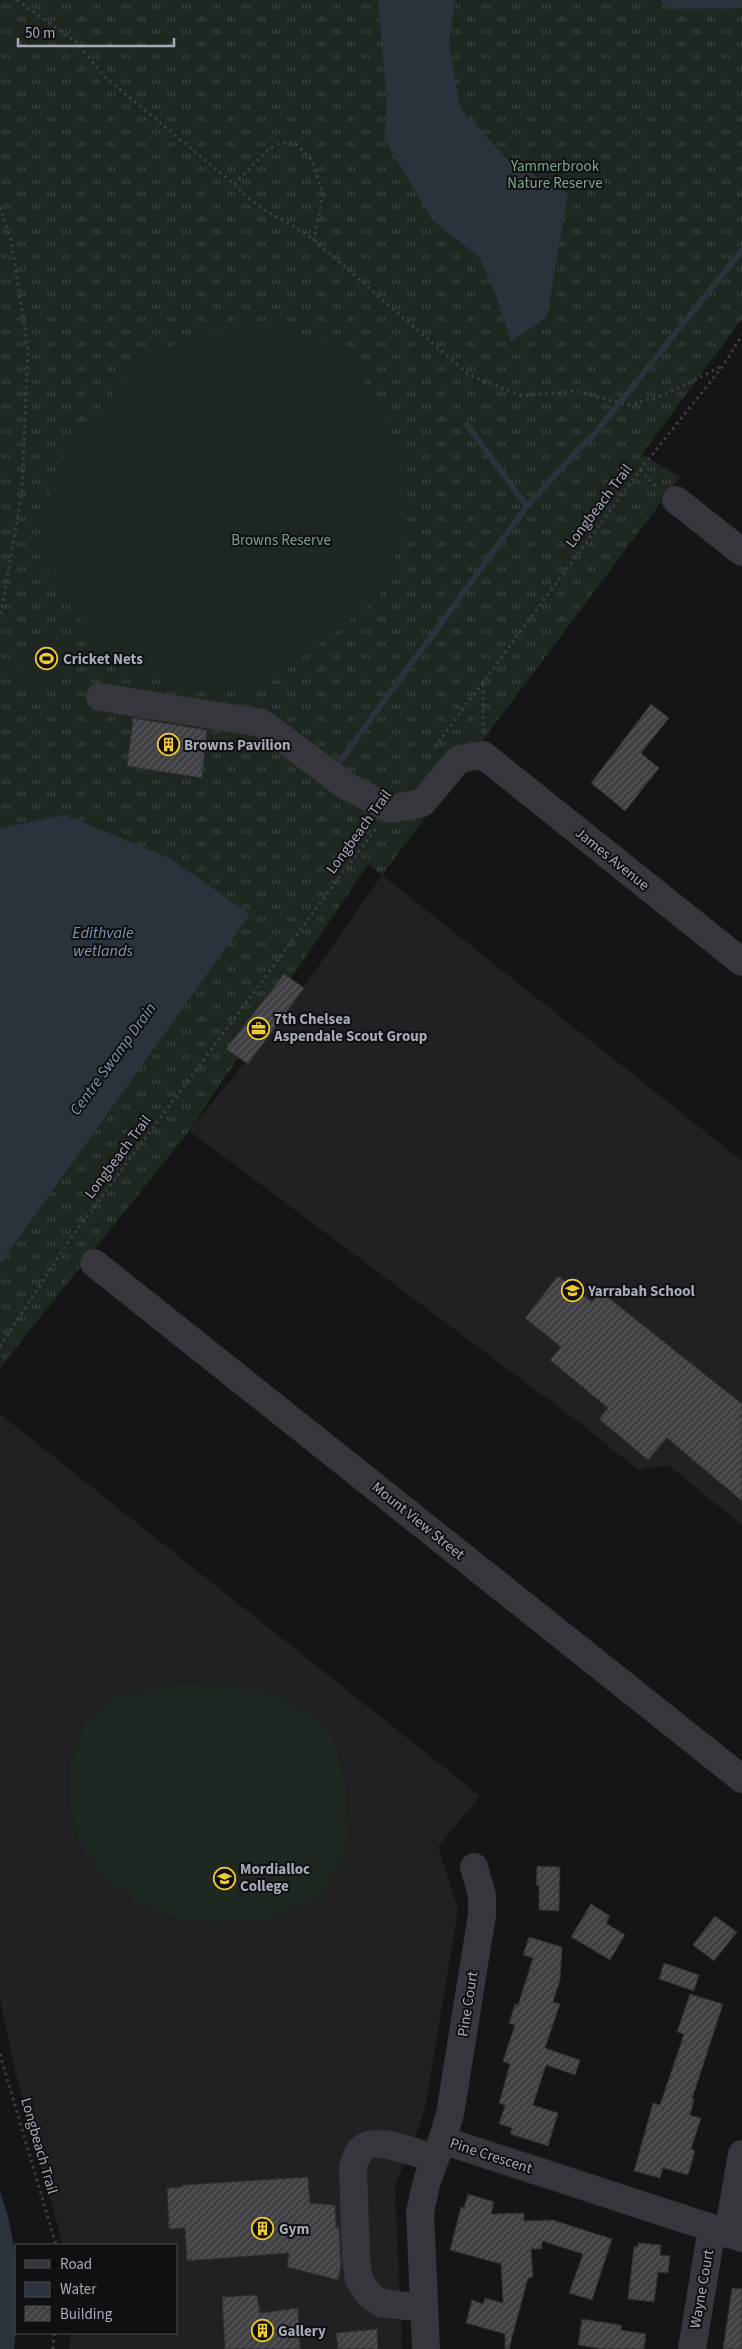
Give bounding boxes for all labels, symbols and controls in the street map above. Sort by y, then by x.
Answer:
scale bar [18,15,174,47]
text: 50 m [25,23,55,44]
park label: Yammerbrook Nature Reserve [507,156,603,194]
street label: Longbeach Trail [561,460,637,552]
park label: Browns Reserve [231,530,331,551]
sports icon: Cricket Nets [35,647,59,671]
place label: Cricket Nets [63,649,143,670]
building icon: Browns Pavilion [156,733,180,757]
place label: Browns Pavilion [184,735,291,756]
street label: Longbeach Trail [321,785,397,878]
street label: James Avenue [570,822,654,896]
water label: Edithvale wetlands [72,922,134,962]
water label: Centre Swamp Drain [65,998,161,1120]
place label: 7th Chelsea Aspendale Scout Group [273,1009,428,1047]
office icon: 7th Chelsea Aspendale Scout Group [246,1016,270,1040]
street label: Longbeach Trail [80,1111,156,1203]
school or university icon: Yarrabah School [560,1279,584,1303]
place label: Yarrabah School [587,1281,696,1302]
street label: Mount View Street [367,1477,469,1565]
place label: Mordialloc College [240,1859,310,1897]
school or university icon: Mordialloc College [212,1866,236,1890]
street label: Pine Court [452,1970,484,2038]
street label: Longbeach Trail [15,2095,63,2197]
street label: Pine Crescent [447,2133,535,2179]
building icon: Gym [251,2217,275,2241]
place label: Gym [279,2219,309,2240]
legend [15,2244,178,2334]
street label: Wayne Court [685,2248,719,2330]
text: Road [60,2254,92,2275]
text: Water [60,2279,97,2300]
text: Building [60,2304,113,2325]
building icon: Gallery [250,2319,274,2343]
place label: Gallery [278,2321,326,2342]

